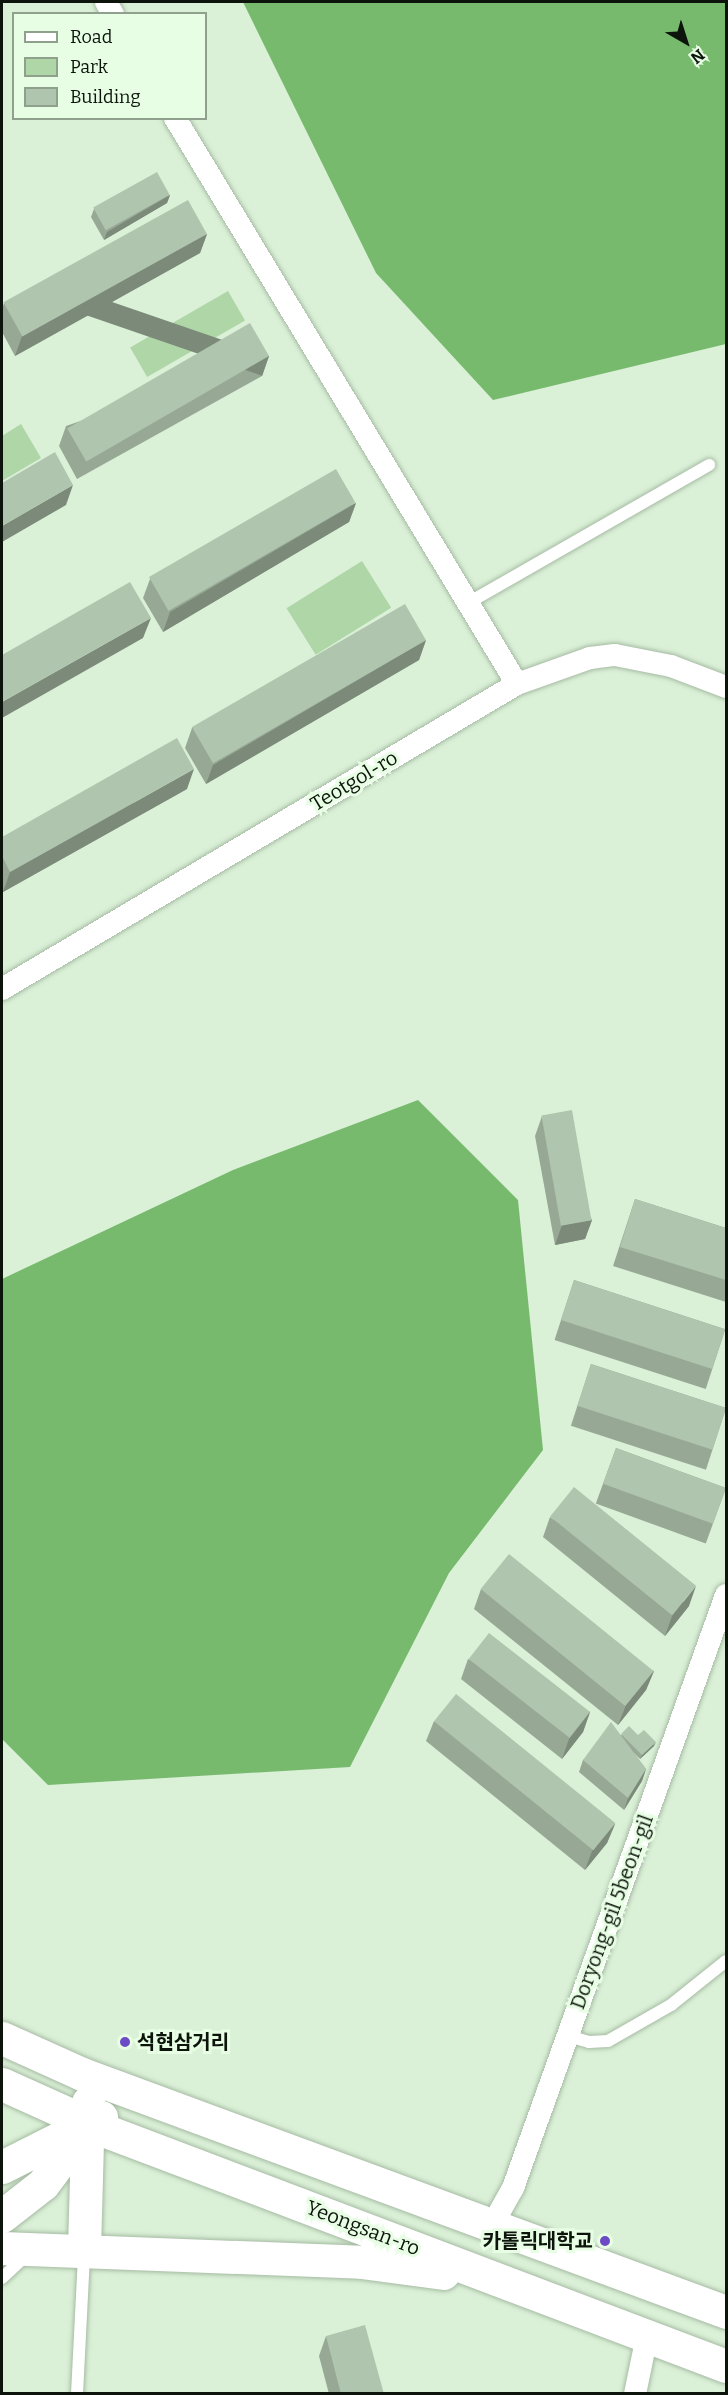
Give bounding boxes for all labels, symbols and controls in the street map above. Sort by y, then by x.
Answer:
legend [12,12,207,120]
north arrow [656,12,716,72]
text: Road [70,26,112,48]
text: N [687,45,708,68]
text: Park [70,56,108,78]
text: Building [70,86,141,108]
street label: Teotgol-ro [306,746,402,816]
street label: Doryong-gil 5beon-gil [566,1811,658,2013]
place label: 석현삼거리 [137,2030,229,2054]
marker: 석현삼거리 [118,2035,132,2049]
street label: Yeongsan-ro [303,2195,423,2261]
place label: 카톨릭대학교 [483,2229,593,2253]
marker: 카톨릭대학교 [598,2234,612,2248]

